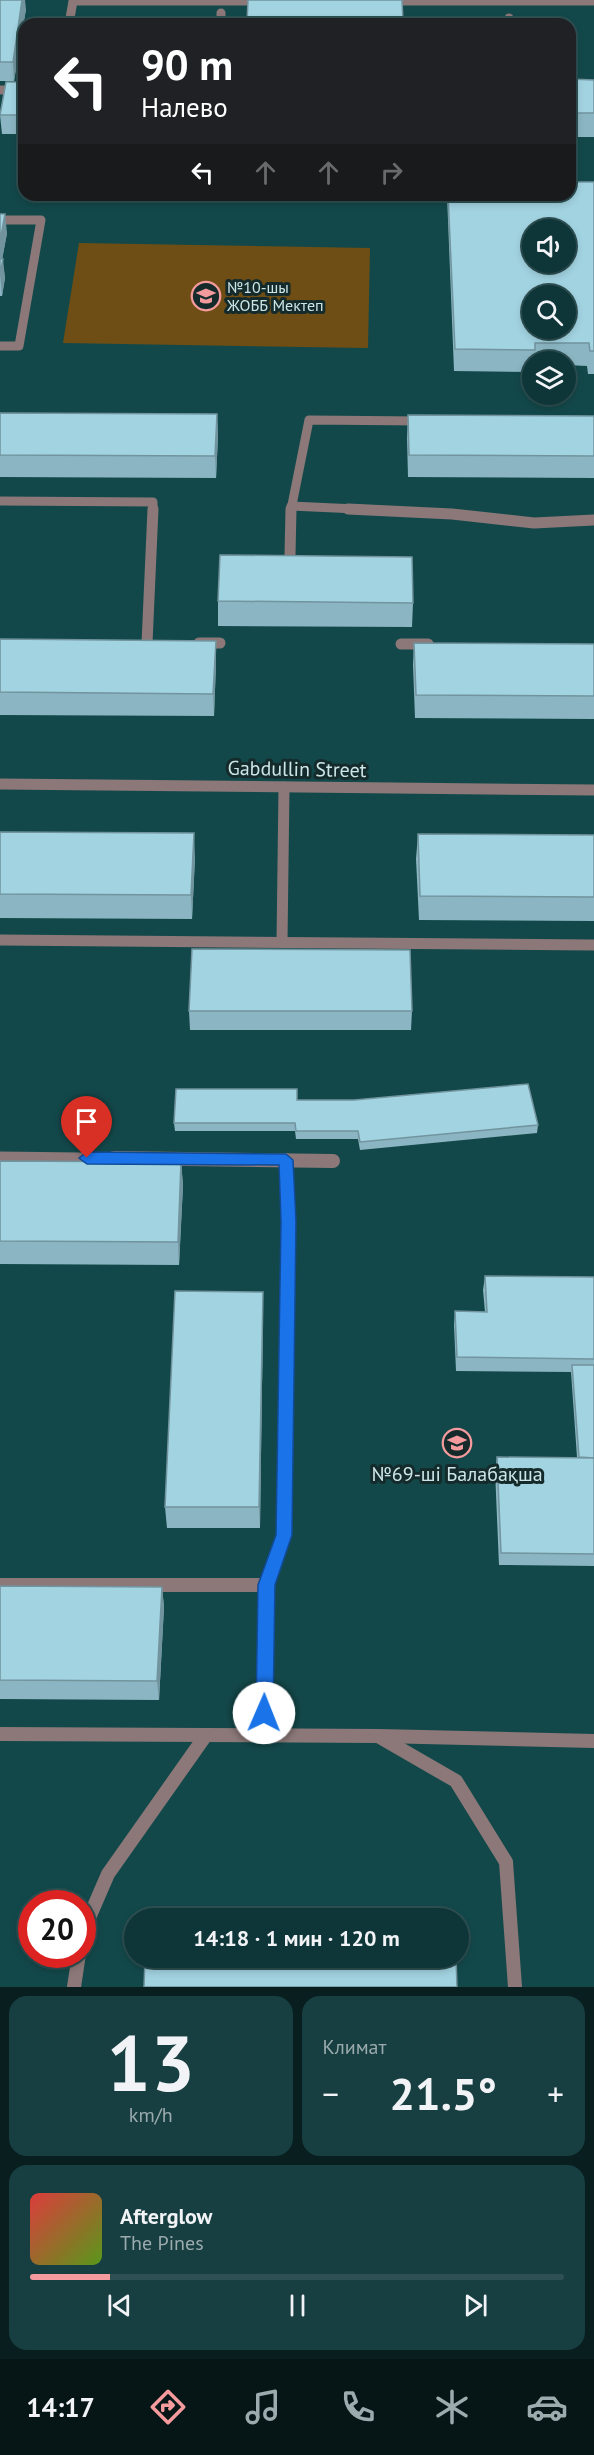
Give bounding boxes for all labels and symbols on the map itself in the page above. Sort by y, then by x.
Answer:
place label: №10-шы ЖОББ Мектеп [226,277,324,315]
school or university icon: №10-шы ЖОББ Мектеп [190,280,222,312]
street label: Gabdullin Street [227,755,367,783]
pin [61,1096,112,1158]
school or university icon: №69-ші Балабақша [441,1427,473,1459]
place label: №69-ші Балабақша [371,1461,543,1487]
position arrow [232,1681,296,1745]
speed limit sign: 20 [18,1890,96,1968]

